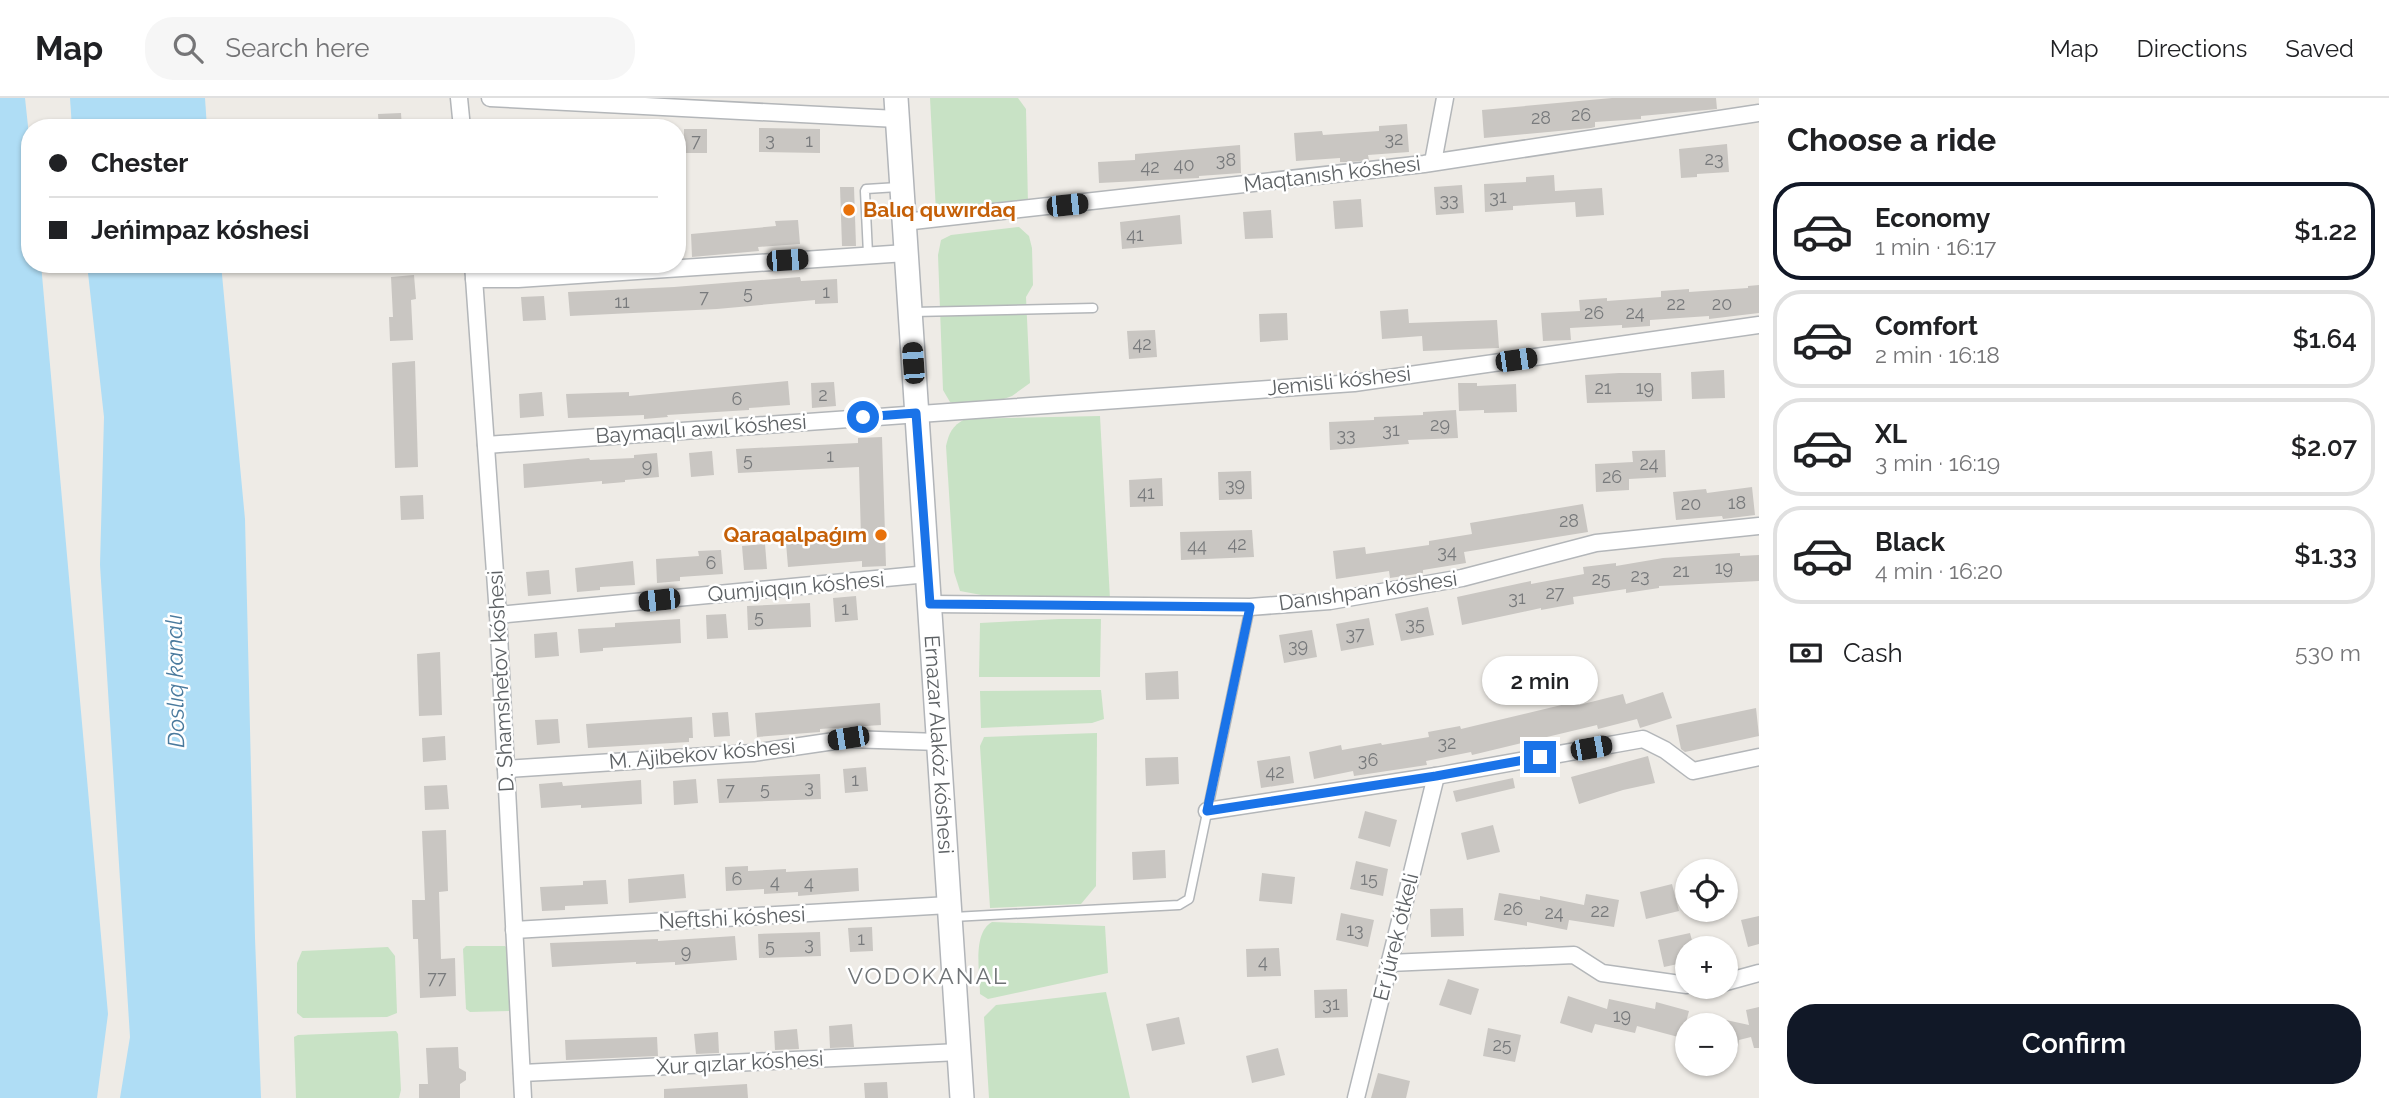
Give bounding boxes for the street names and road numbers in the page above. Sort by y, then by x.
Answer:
street label: Maqtanısh kóshesi [1242,150,1422,197]
street label: Jemisli kóshesi [1266,361,1412,400]
street label: Baymaqlı awıl kóshesi [595,409,807,448]
street label: Qumjıqqın kóshesi [707,566,885,607]
street label: Danıshpan kóshesi [1277,566,1459,615]
street label: D. Shamshetov kóshesi [482,570,519,792]
street label: Ernazar Alakóz kóshesi [919,634,959,855]
street label: M. Ajibekov kóshesi [608,733,796,774]
street label: Er júrek ótkeli [1368,871,1423,1003]
street label: Neftshi kóshesi [658,901,806,934]
street label: Xur qızlar kóshesi [656,1046,824,1079]

